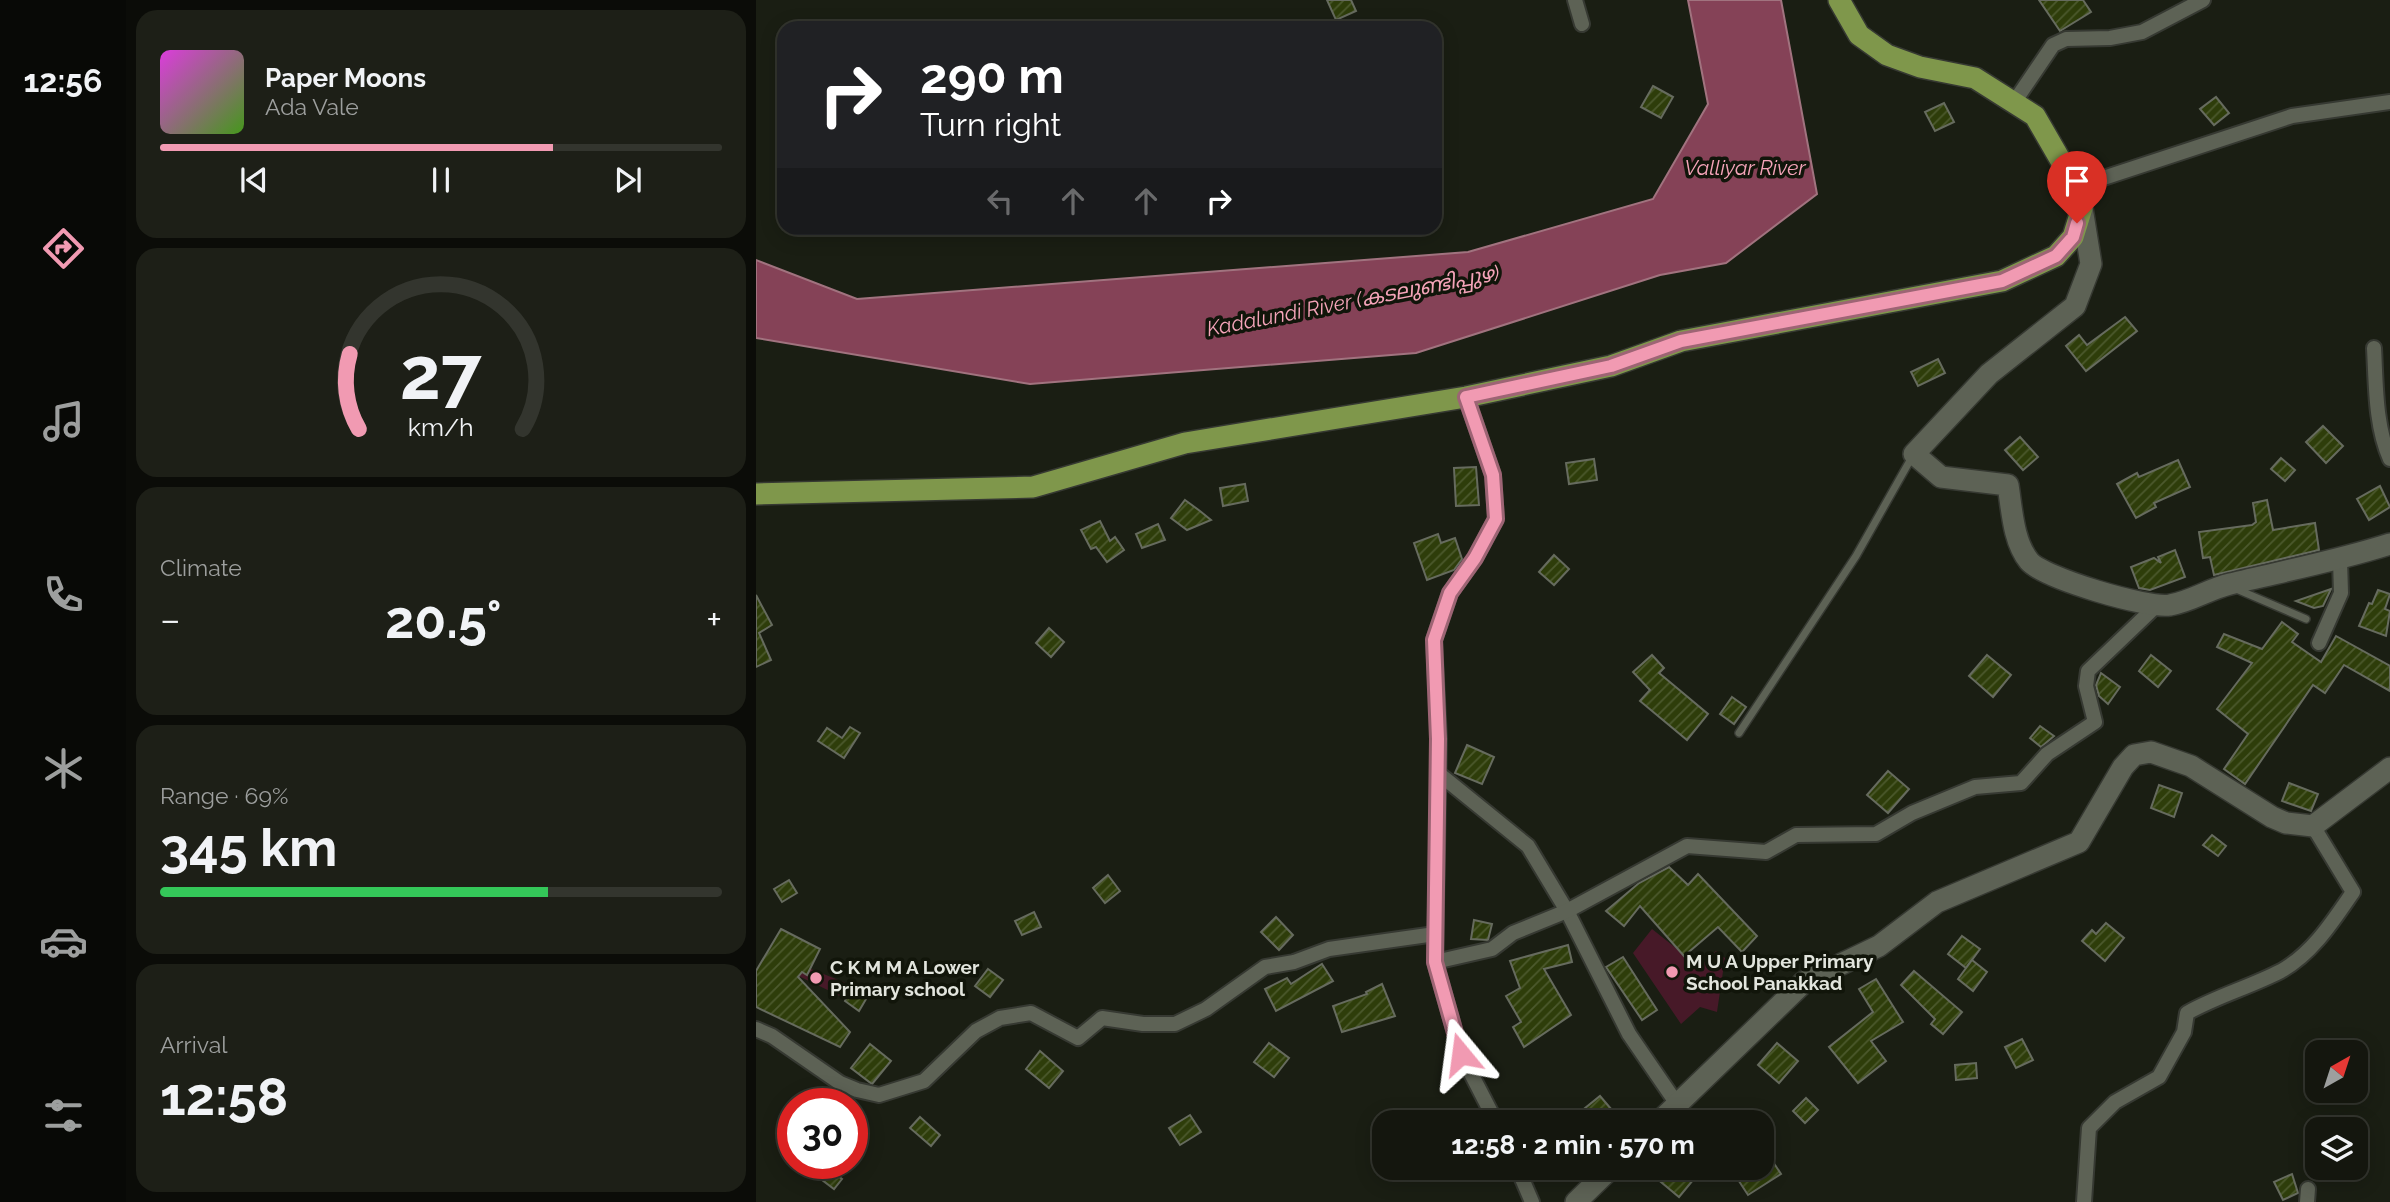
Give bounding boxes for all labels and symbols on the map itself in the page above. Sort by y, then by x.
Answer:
pin [2047,151,2107,223]
water label: Valliyar River [1684,155,1806,180]
water label: Kadalundi River (കടലുണ്ടിപ്പുഴ) [1205,260,1502,343]
place label: M U A Upper Primary School Panakkad [1686,950,1874,994]
place label: C K M M A Lower Primary school [830,956,980,1000]
marker: M U A Upper Primary School Panakkad [1664,964,1680,980]
marker: C K M M A Lower Primary school [808,970,824,986]
position arrow [1424,1017,1498,1091]
north arrow [2305,1040,2368,1102]
speed limit sign: 30 [777,1088,868,1179]

